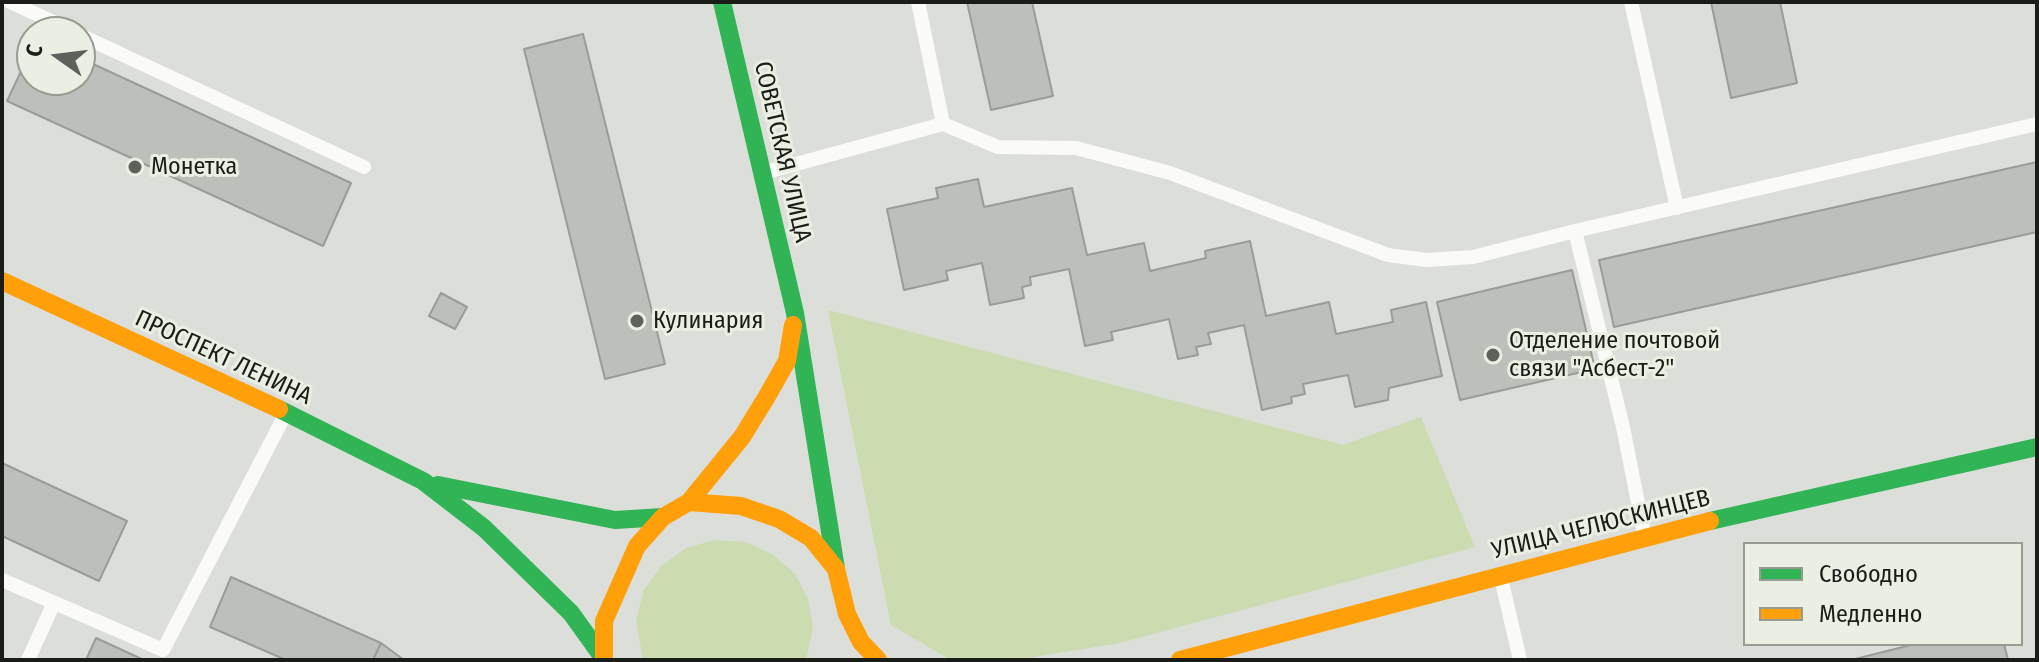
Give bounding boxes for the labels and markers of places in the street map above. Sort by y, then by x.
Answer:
place label: Монетка [151,153,237,181]
marker: Монетка [126,158,144,176]
place label: Кулинария [653,307,763,335]
marker: Кулинария [628,312,646,330]
place label: Отделение почтовой связи "Асбест-2" [1509,327,1720,383]
marker: Отделение почтовой связи "Асбест-2" [1484,346,1502,364]

